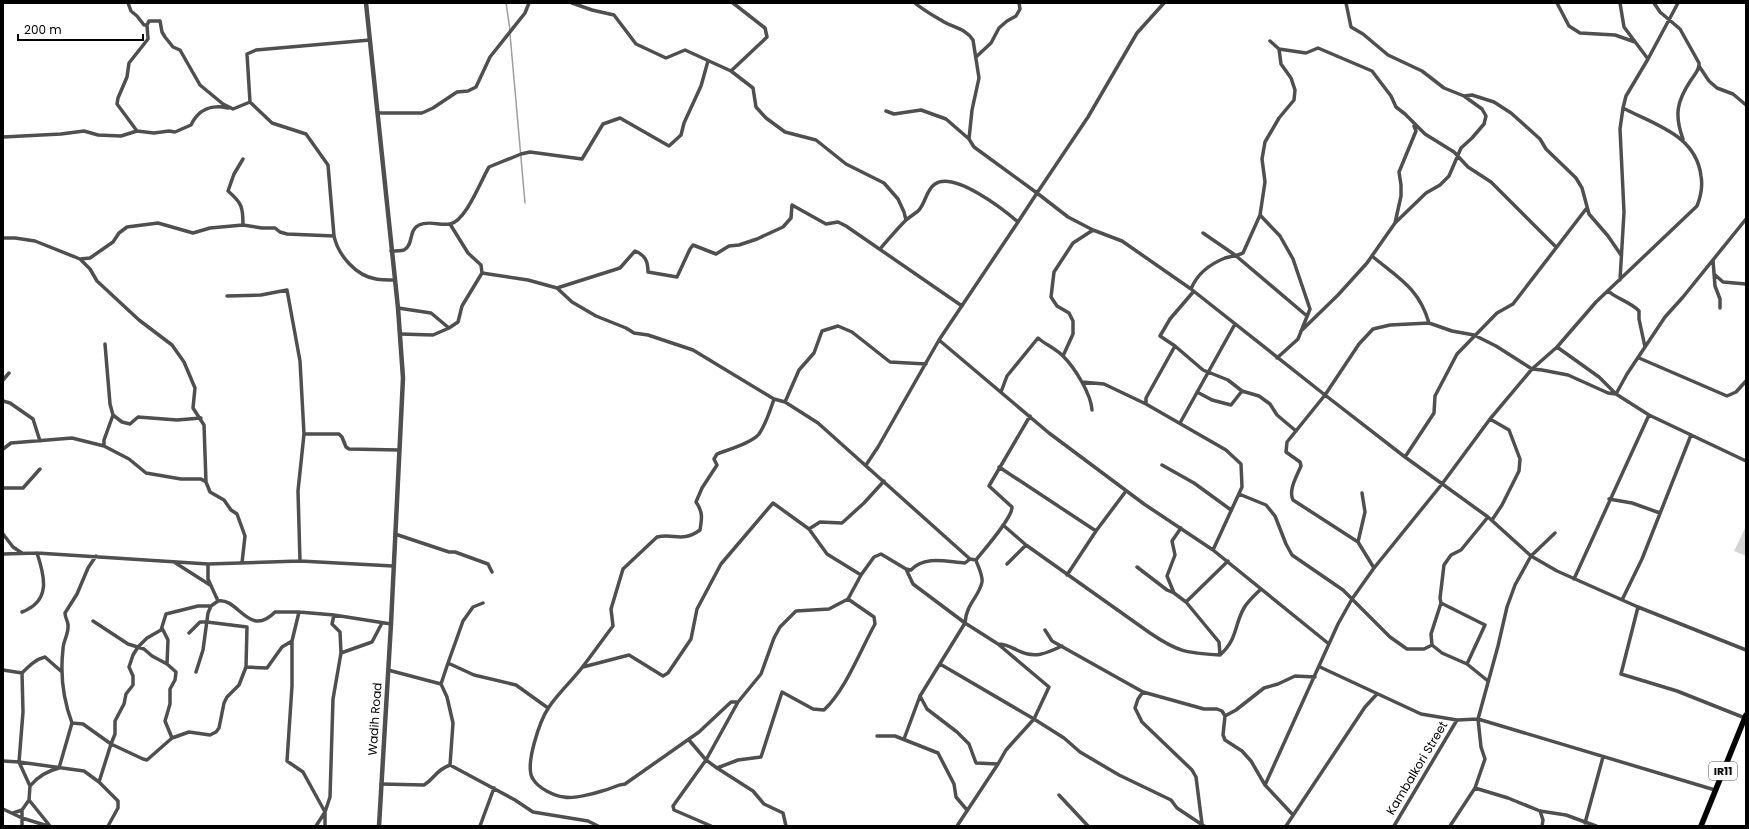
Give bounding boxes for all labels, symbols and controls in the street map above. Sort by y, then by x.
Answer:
scale bar [18,16,143,42]
text: 200 m [24,21,62,38]
street label: Wadih Road [363,682,386,756]
street label: Kambalkori Street [1382,718,1451,818]
road number: IR11 [1709,762,1737,780]

